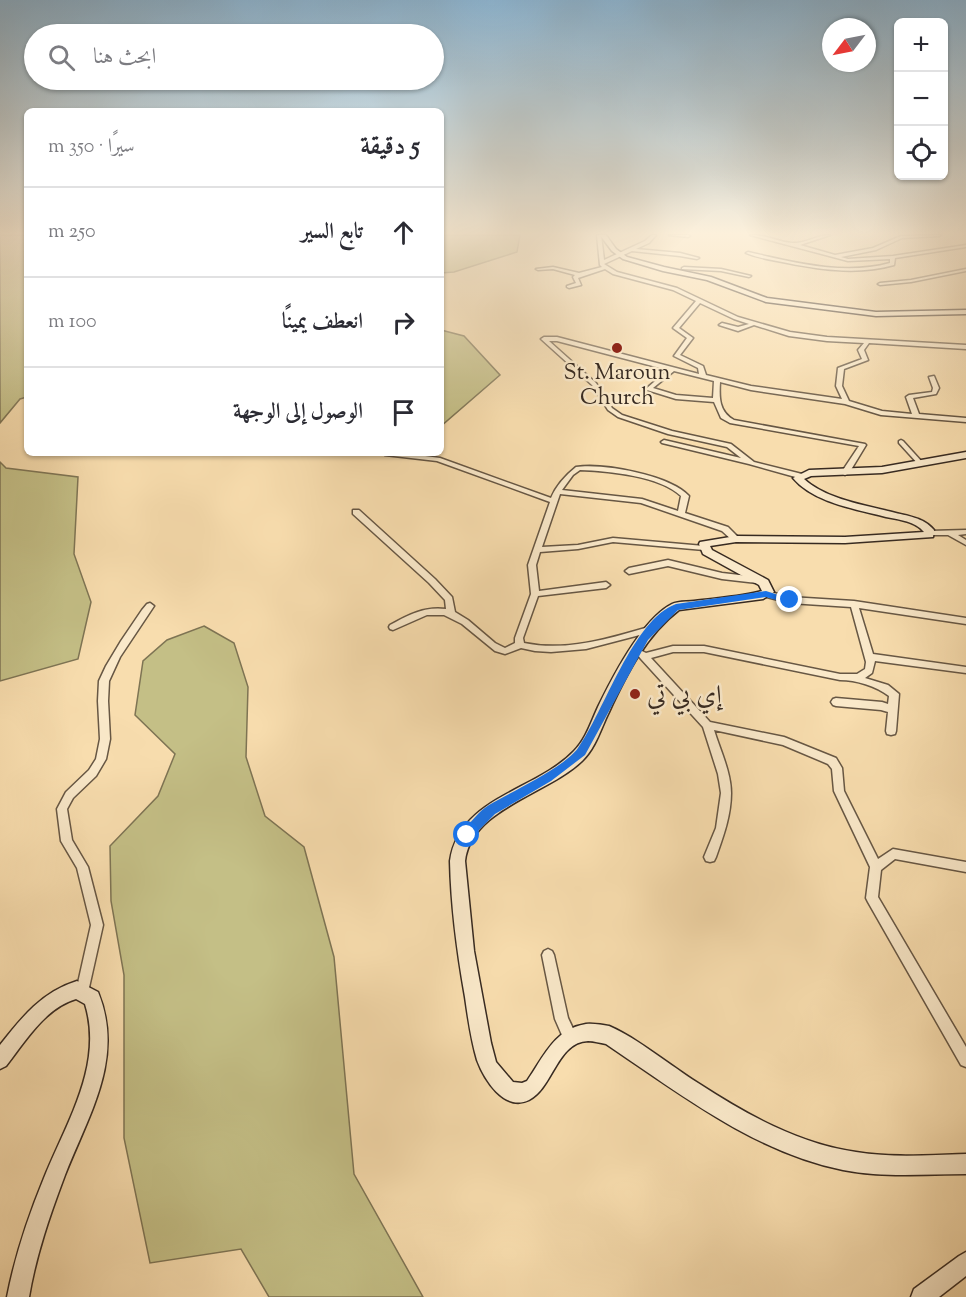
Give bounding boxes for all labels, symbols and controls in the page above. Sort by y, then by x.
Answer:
north arrow [822,18,876,72]
map controls [894,18,948,180]
button: + [894,18,948,72]
search box [24,24,444,90]
icon: search [45,41,78,74]
text: ابحث هنا [93,42,156,74]
button: − [894,72,948,126]
button: locate [894,126,948,180]
text: 5 دقيقة [360,129,420,166]
text: سيرًا · 350 m [48,133,135,162]
icon: ahead [387,216,420,249]
text: تابع السير [301,217,363,249]
text: 250 m [48,218,96,247]
icon: right [387,306,420,339]
text: انعطف يمينًا [282,307,363,339]
text: 100 m [48,308,97,337]
marker: St. Maroun Church [610,341,624,355]
place label: St. Maroun Church [564,358,670,415]
icon: arrive [387,396,420,429]
text: الوصول إلى الوجهة [233,397,363,429]
route end [776,586,802,612]
place label: إي بي تي [647,678,724,716]
marker: إي بي تي [628,687,642,701]
route start [453,821,479,847]

